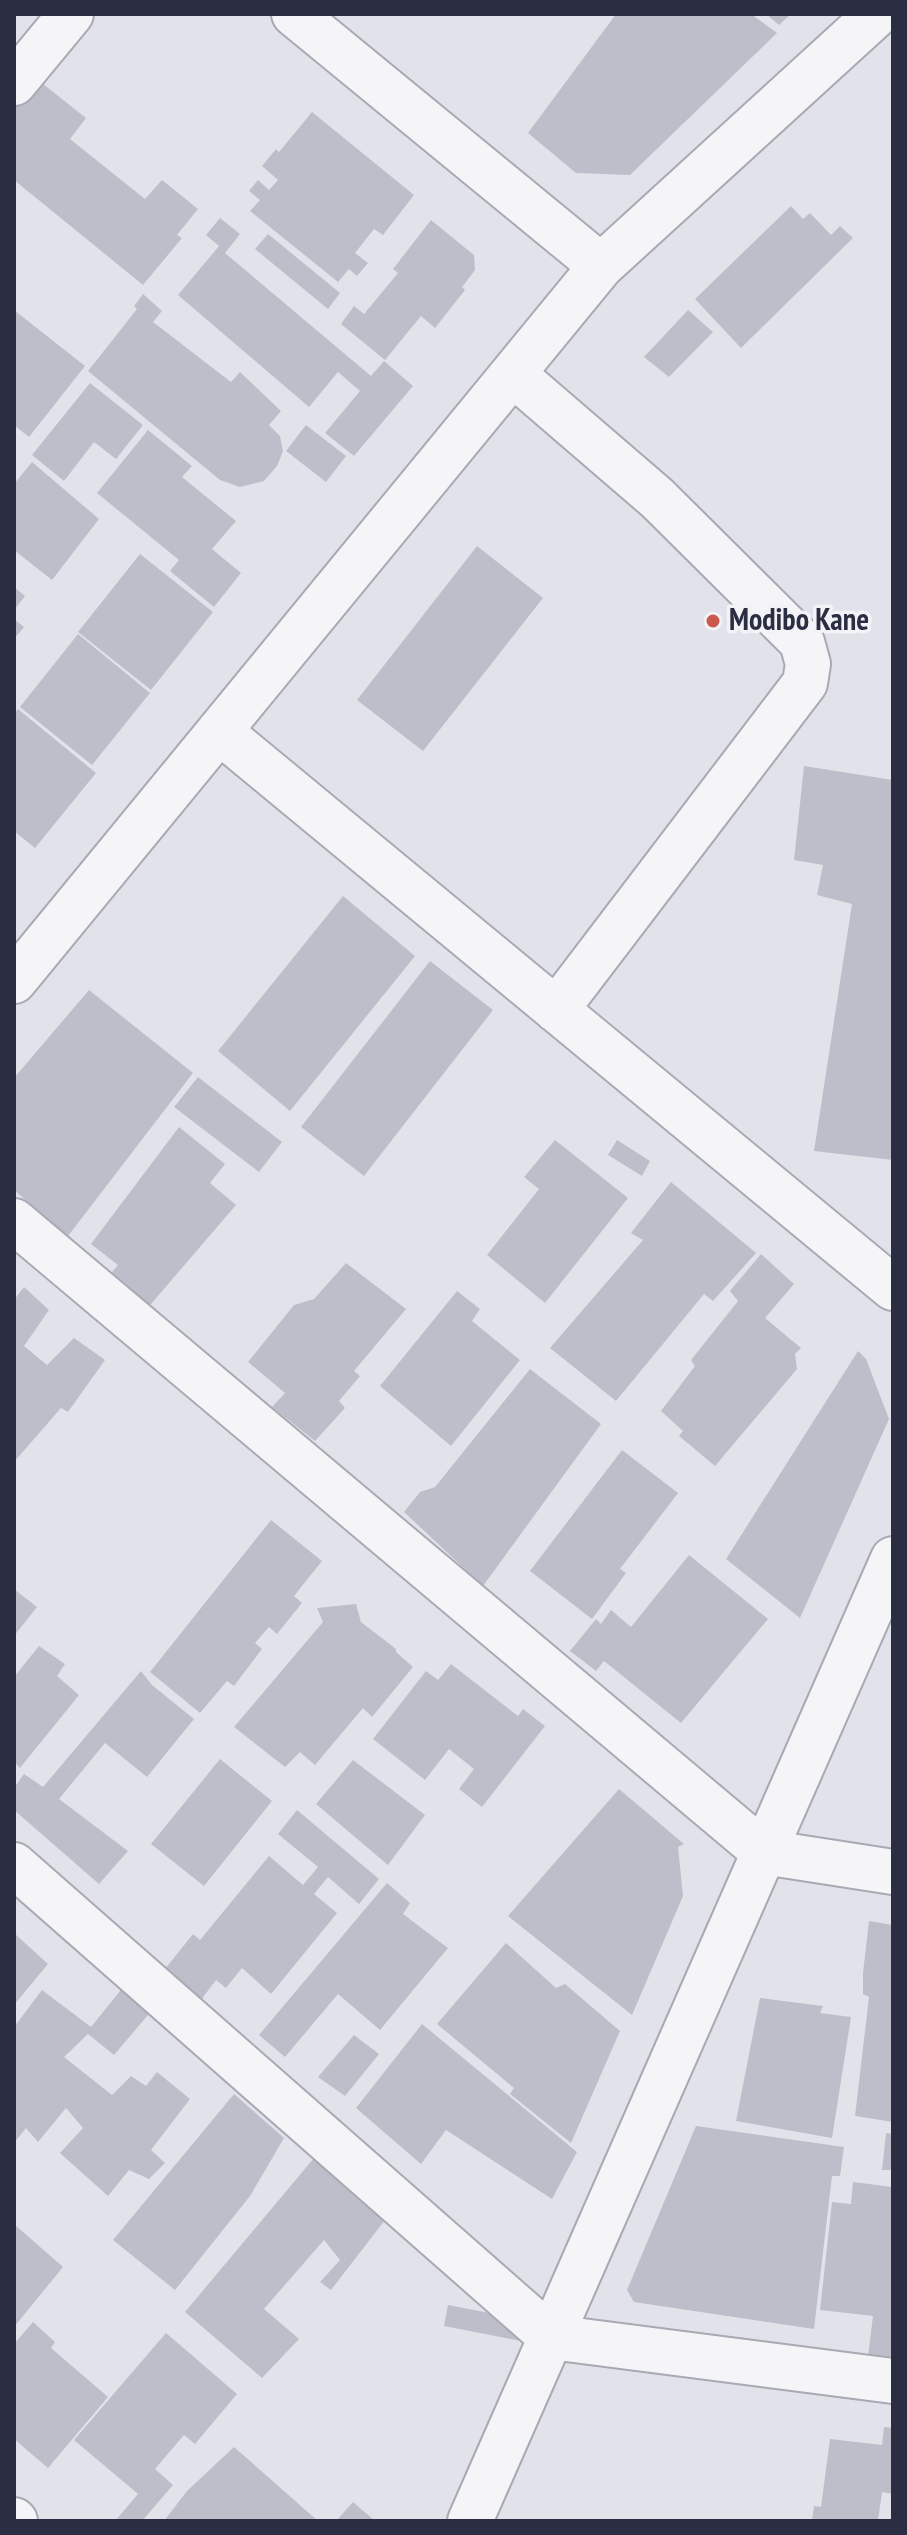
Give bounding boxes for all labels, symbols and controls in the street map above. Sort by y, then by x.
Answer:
place label: Modibo Kane [729,603,869,639]
marker: Modibo Kane [704,612,722,630]

